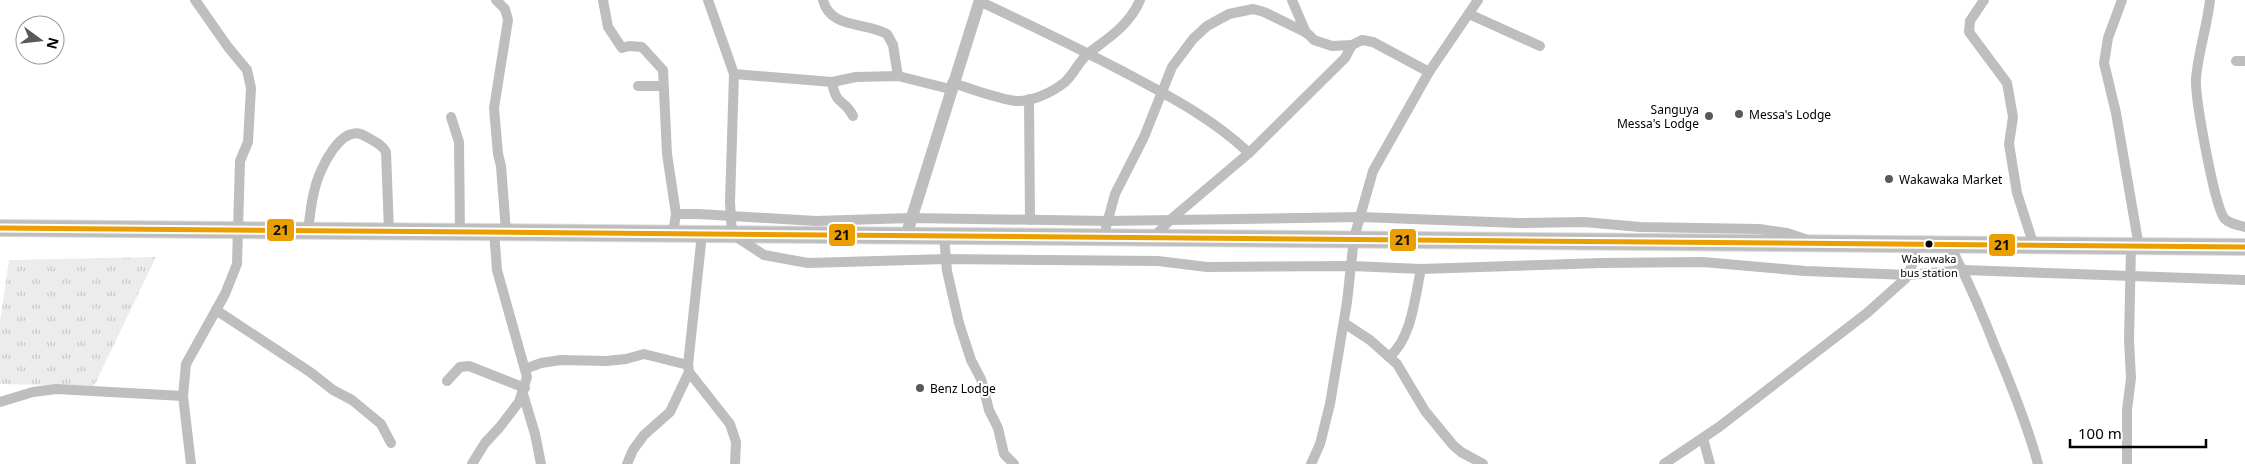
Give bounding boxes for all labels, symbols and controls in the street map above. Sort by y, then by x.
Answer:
north arrow [15,15,65,65]
text: N [42,36,64,51]
place label: Sanguya Messa's Lodge [1617,101,1699,132]
place label: Messa's Lodge [1749,106,1831,123]
marker: Messa's Lodge [1733,108,1745,120]
marker: Sanguya Messa's Lodge [1703,110,1715,122]
place label: Wakawaka Market [1899,171,2003,188]
marker: Wakawaka Market [1883,173,1895,185]
line badge: 21 [266,218,295,242]
text: 21 [273,220,289,239]
line badge: 21 [828,223,856,247]
text: 21 [834,225,850,244]
line badge: 21 [1389,228,1417,252]
text: 21 [1395,230,1411,249]
line badge: 21 [1988,233,2016,257]
text: 21 [1994,235,2010,254]
marker: Wakawaka bus station [1924,239,1934,249]
place label: Wakawaka bus station [1900,251,1958,280]
place label: Benz Lodge [930,380,996,397]
marker: Benz Lodge [914,382,926,394]
scale bar [2070,416,2206,448]
text: 100 m [2078,423,2122,443]

